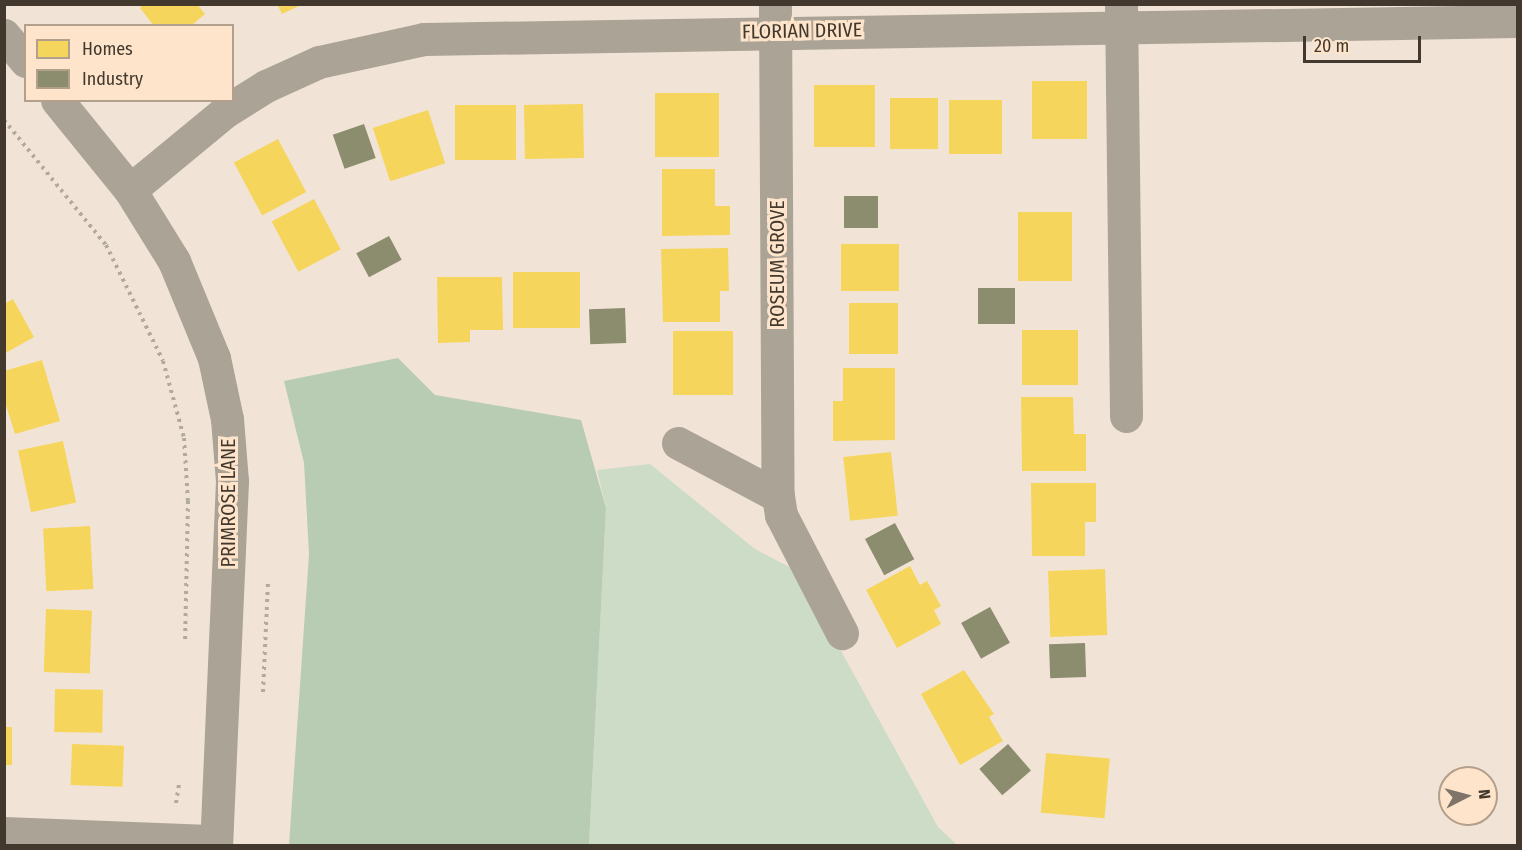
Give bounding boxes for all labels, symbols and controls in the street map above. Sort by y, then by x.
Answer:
street label: FLORIAN DRIVE [742,18,862,44]
legend [24,24,234,102]
scale bar [1306,24,1424,62]
text: 20 m [1314,35,1349,57]
text: Homes [82,38,133,60]
text: Industry [82,68,143,90]
street label: ROSEUM GROVE [765,200,789,328]
street label: PRIMROSE LANE [216,439,240,567]
north arrow [1438,766,1498,826]
text: N [1474,789,1494,800]

